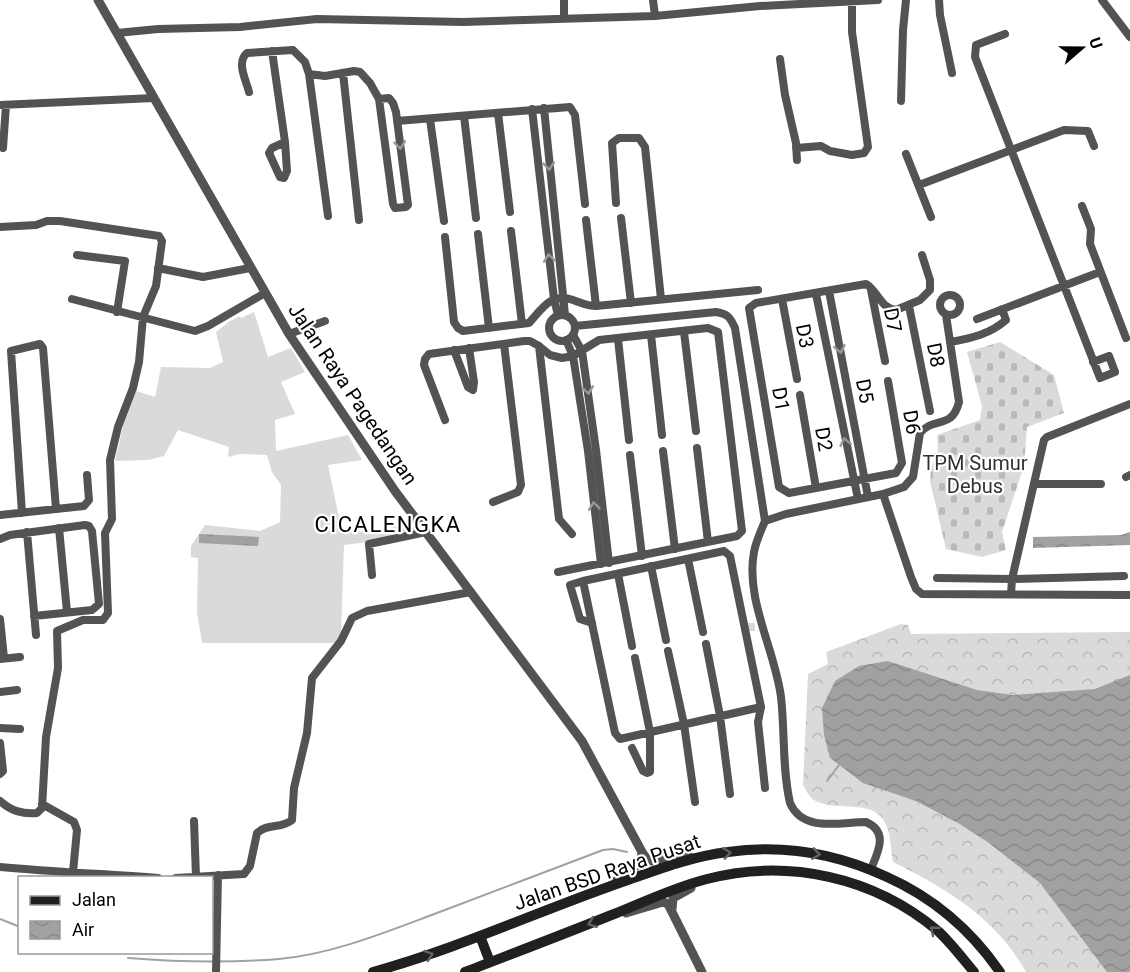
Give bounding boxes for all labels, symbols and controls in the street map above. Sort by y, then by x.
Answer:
north arrow [1052,18,1112,78]
text: U [1085,35,1106,51]
one-way arrow [394,140,406,149]
one-way arrow [542,162,555,171]
one-way arrow [543,253,556,262]
street label: Jalan Raya Pagedangan [283,299,423,489]
street label: D7 [879,306,907,334]
street label: D3 [791,322,819,350]
street label: D8 [922,341,950,369]
one-way arrow [833,343,846,353]
street label: D5 [851,377,879,405]
street label: D1 [767,385,795,413]
one-way arrow [581,386,593,395]
street label: D6 [898,408,926,436]
street label: D2 [810,425,838,453]
one-way arrow [839,437,852,447]
park label: TPM Sumur Debus [922,451,1028,498]
one-way arrow [588,502,601,511]
district label: CICALENGKA [314,512,462,537]
street label: Jalan BSD Raya Pusat [511,829,703,915]
one-way arrow [722,847,731,859]
one-way arrow [812,848,821,860]
legend [18,876,213,954]
text: Jalan [72,889,116,910]
one-way arrow [587,915,598,928]
text: Air [72,919,94,940]
one-way arrow [930,926,941,937]
one-way arrow [423,949,434,962]

